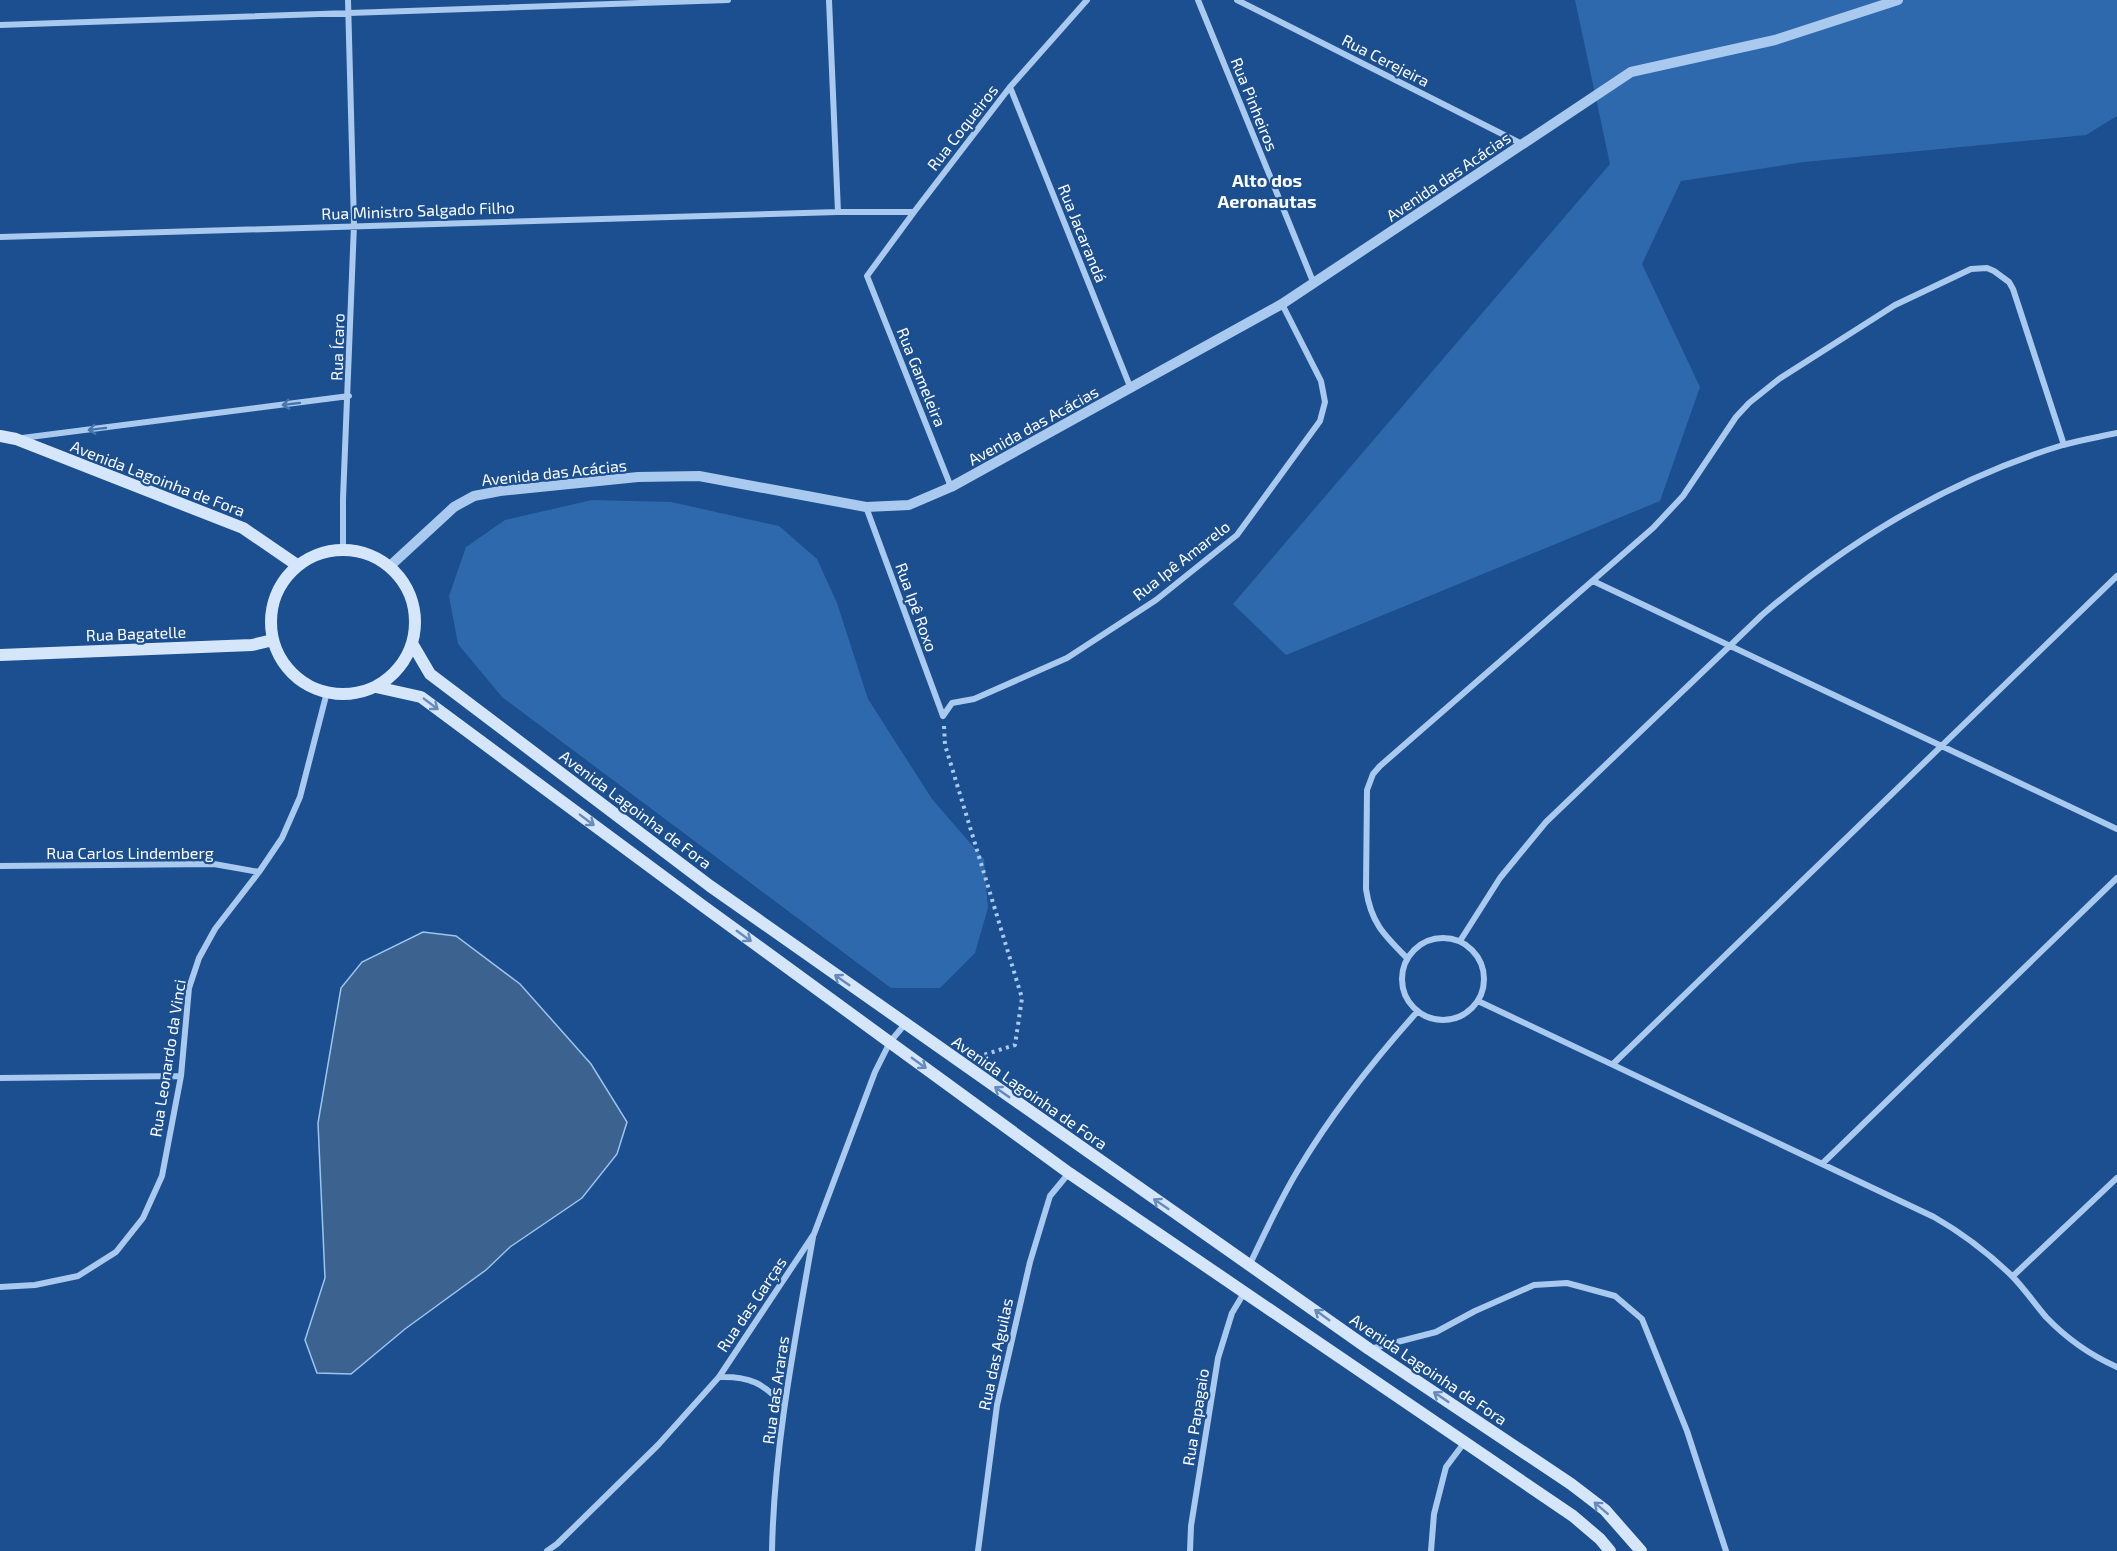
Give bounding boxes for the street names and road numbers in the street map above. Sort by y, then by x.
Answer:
street label: Rua Cerejeira [1339,30,1433,91]
street label: Rua Pinheiros [1228,54,1282,154]
street label: Rua Coqueiros [923,80,1001,174]
street label: Avenida das Acácias [1382,127,1514,225]
street label: Rua Jacarandá [1055,181,1111,285]
street label: Rua Ministro Salgado Filho [321,197,515,223]
street label: Rua Ícaro [326,313,348,381]
street label: Rua Gameleira [893,325,951,429]
street label: Avenida das Acácias [965,381,1101,469]
street label: Avenida Lagoinha de Fora [68,436,248,520]
street label: Avenida das Acácias [480,455,628,489]
street label: Rua Ipê Amarelo [1129,516,1233,604]
street label: Rua Ipê Roxo [892,560,942,654]
street label: Rua Bagatelle [85,622,187,644]
street label: Avenida Lagoinha de Fora [556,746,716,872]
street label: Rua Carlos Lindemberg [46,843,214,862]
street label: Rua Leonardo da Vinci [145,978,189,1138]
street label: Avenida Lagoinha de Fora [949,1031,1111,1153]
street label: Rua das Garças [712,1253,791,1356]
street label: Rua das Aguilas [974,1296,1016,1412]
street label: Avenida Lagoinha de Fora [1347,1309,1511,1429]
street label: Rua das Araras [758,1335,792,1445]
street label: Rua Papagaio [1178,1367,1212,1467]

